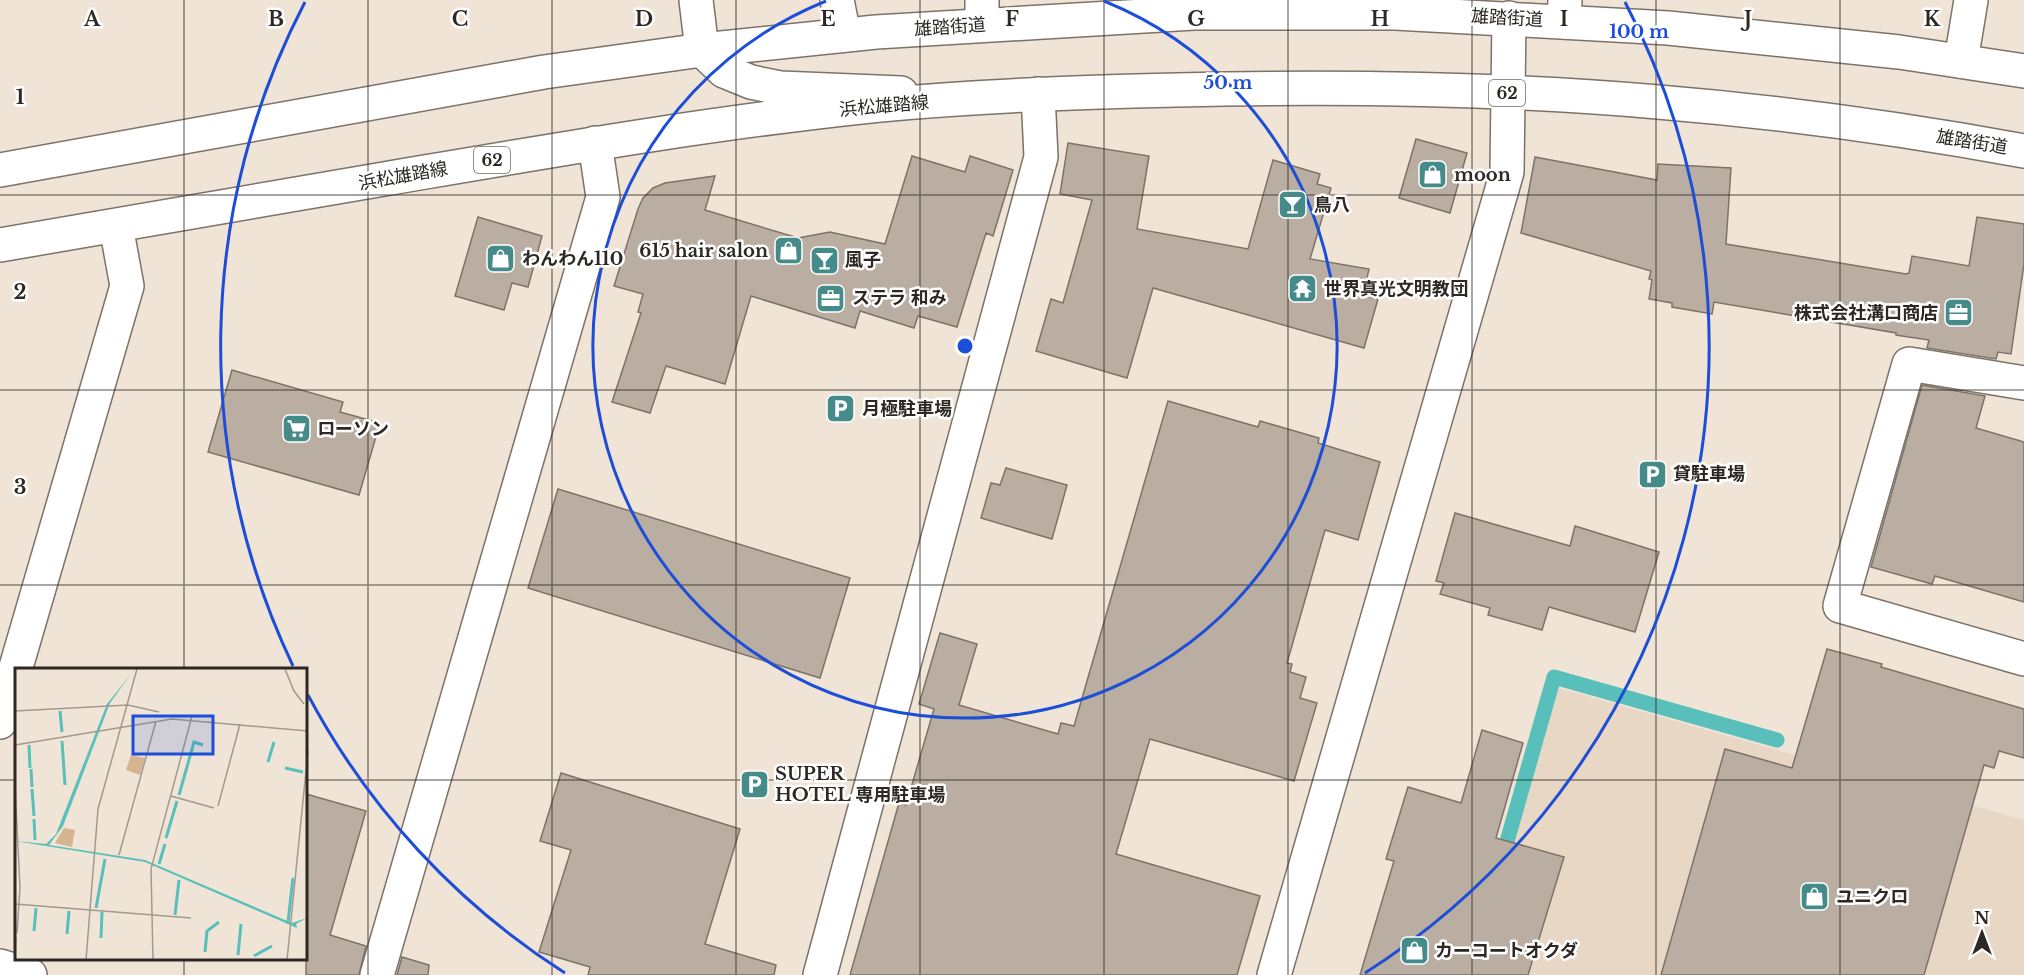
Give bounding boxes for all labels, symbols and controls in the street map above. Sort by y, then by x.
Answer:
street label: 雄踏街道 [1470,5,1544,31]
text: A [83,7,101,31]
text: B [268,7,284,31]
text: C [452,7,468,31]
text: D [635,7,653,31]
text: E [820,7,836,31]
text: F [1005,7,1019,31]
text: G [1187,7,1205,31]
text: H [1371,7,1390,31]
text: I [1560,7,1568,31]
text: J [1740,7,1752,31]
text: K [1924,7,1941,31]
street label: 雄踏街道 [913,14,987,40]
text: 100 m [1609,21,1669,43]
text: 50 m [1204,72,1253,94]
road number: 62 [1489,80,1525,106]
text: 1 [16,85,25,109]
street label: 浜松雄踏線 [838,91,930,121]
street label: 雄踏街道 [1935,126,2009,158]
road number: 62 [474,147,510,173]
street label: 浜松雄踏線 [357,157,449,195]
shop icon: moon [1417,159,1449,191]
place label: moon [1454,164,1511,186]
bar icon: 鳥八 [1277,189,1309,221]
place label: 鳥八 [1314,194,1350,216]
shop icon: 615 hair salon [773,235,805,267]
place label: 615 hair salon [639,240,768,262]
shop icon: わんわん110 [485,243,517,275]
bar icon: 風子 [808,244,840,276]
place label: わんわん110 [522,248,623,270]
place label: 風子 [845,249,881,271]
temple icon: 世界真光文明教団 [1287,273,1319,305]
place label: 世界真光文明教団 [1324,278,1468,300]
text: 2 [13,280,27,304]
office icon: ステラ 和み [815,282,847,314]
place label: ステラ 和み [852,287,947,309]
office icon: 株式会社溝口商店 [1943,297,1975,329]
place label: 株式会社溝口商店 [1794,302,1938,324]
centre of rings [955,336,975,356]
parking icon: 月極駐車場 [825,393,857,425]
place label: 月極駐車場 [862,398,952,420]
supermarket icon: ローソン [280,413,312,445]
place label: ローソン [317,418,389,440]
parking icon: 貸駐車場 [1636,458,1668,490]
place label: 貸駐車場 [1673,463,1745,485]
text: 3 [14,475,26,499]
inset map [15,668,308,960]
place label: SUPER HOTEL 専用駐車場 [775,763,945,806]
parking icon: SUPER HOTEL 専用駐車場 [738,768,770,800]
shop icon: ユニクロ [1799,881,1831,913]
place label: ユニクロ [1836,886,1908,908]
north arrow [1952,903,2012,963]
text: N [1974,908,1990,928]
shop icon: カーコートオクダ [1398,935,1430,967]
place label: カーコートオクダ [1435,940,1578,962]

